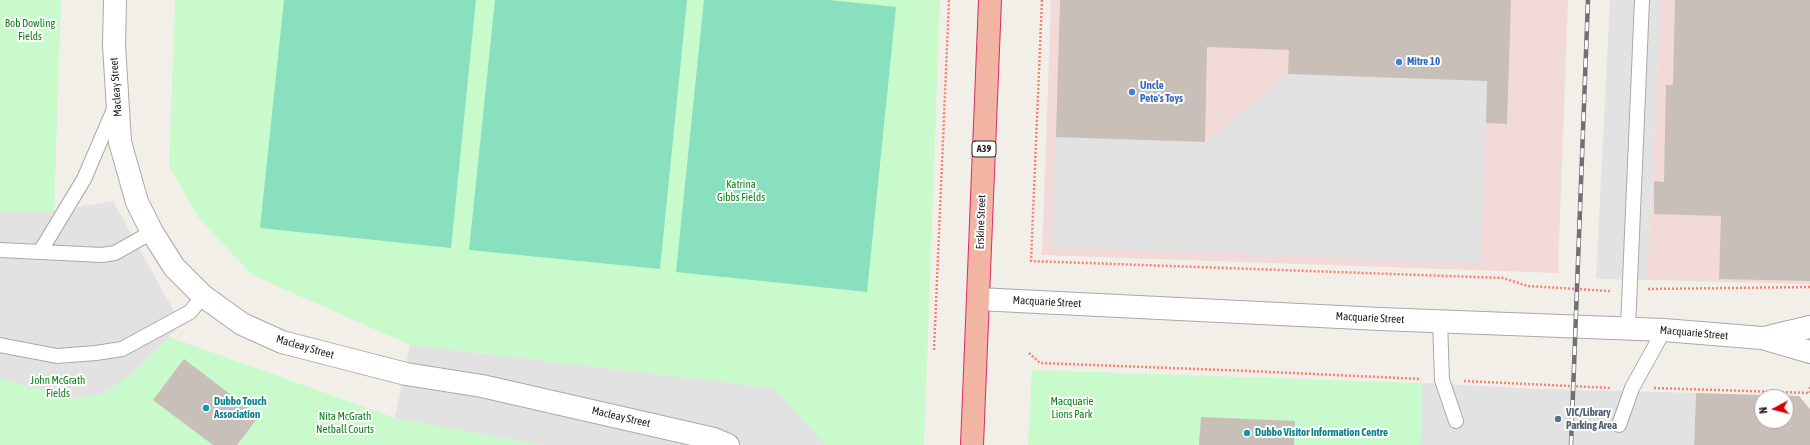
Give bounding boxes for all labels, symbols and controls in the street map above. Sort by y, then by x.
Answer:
park label: Bob Dowling Fields [5,17,55,43]
place label: Mitre 10 [1407,55,1440,69]
street label: Macleay Street [107,57,125,117]
marker: Mitre 10 [1394,57,1404,67]
place label: Uncle Pete's Toys [1140,79,1183,105]
marker: Uncle Pete's Toys [1127,87,1137,97]
road number: A39 [972,141,996,157]
park label: Katrina Gibbs Fields [717,178,765,204]
street label: Erskine Street [973,194,989,250]
street label: Macquarie Street [1012,294,1082,310]
street label: Macquarie Street [1335,310,1405,326]
street label: Macquarie Street [1659,323,1729,343]
street label: Macleay Street [275,332,335,362]
park label: John McGrath Fields [31,374,85,400]
north arrow [1754,389,1794,429]
place label: Dubbo Touch Association [214,395,267,421]
park label: Macquarie Lions Park [1051,395,1093,421]
marker: Dubbo Touch Association [201,403,211,413]
street label: Macleay Street [590,404,652,430]
place label: VIC/Library Parking Area [1566,406,1617,432]
text: N [1757,406,1769,414]
park label: Nita McGrath Netball Courts [316,410,374,436]
marker: VIC/Library Parking Area [1553,414,1563,424]
place label: Dubbo Visitor Information Centre [1255,426,1388,440]
marker: Dubbo Visitor Information Centre [1242,428,1252,438]

